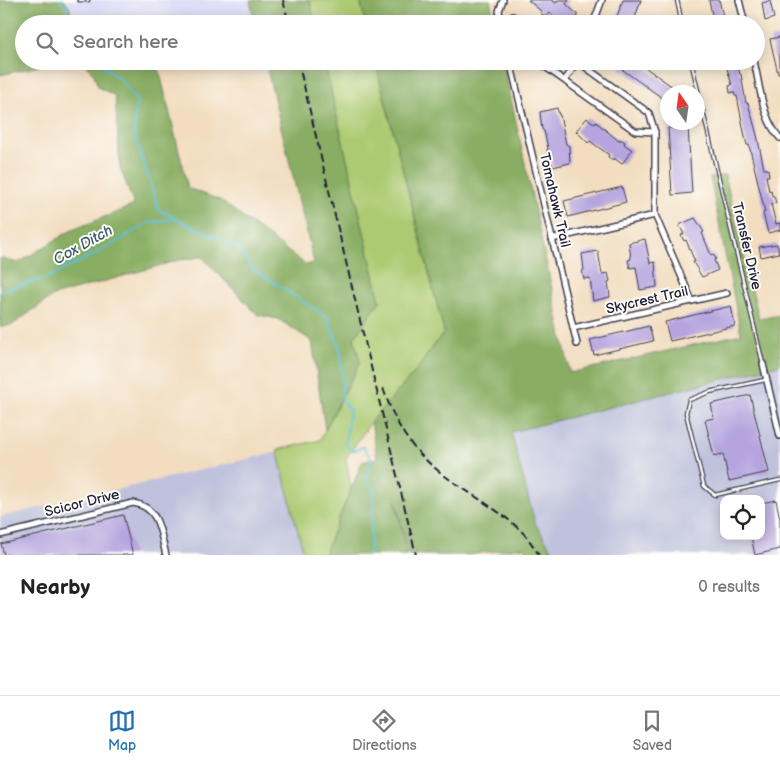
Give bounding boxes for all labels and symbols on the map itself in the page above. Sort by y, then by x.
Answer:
north arrow [660,85,705,130]
street label: Tomahawk Trail [536,151,574,249]
street label: Transfer Drive [729,201,765,291]
water label: Cox Ditch [50,221,116,269]
street label: Skycrest Trail [604,282,690,318]
street label: Scicor Drive [43,486,121,520]

